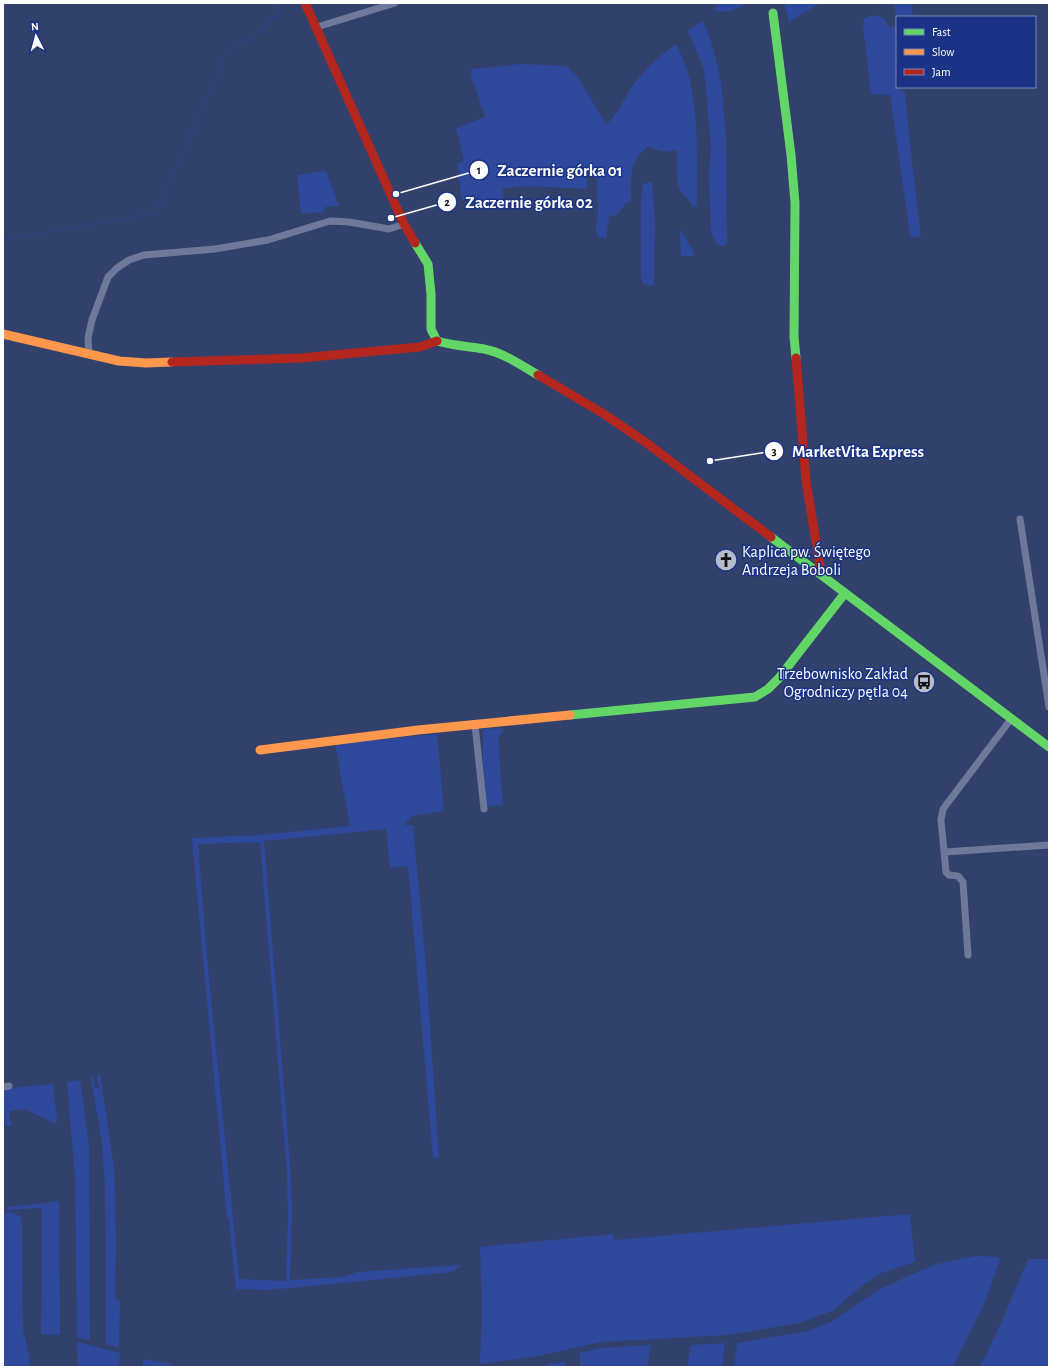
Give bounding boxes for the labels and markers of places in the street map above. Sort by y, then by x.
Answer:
callout: Zaczernie górka 01 [469,155,631,184]
callout: Zaczernie górka 02 [437,187,600,216]
callout: MarketVita Express [764,436,932,465]
place label: Kaplica pw. Świętego Andrzeja Boboli [742,541,871,579]
church icon: Kaplica pw. Świętego Andrzeja Boboli [713,547,739,573]
place label: Trzebownisko Zakład Ogrodniczy pętla 04 [777,666,908,701]
bus stop icon: Trzebownisko Zakład Ogrodniczy pętla 04 [911,669,937,695]

